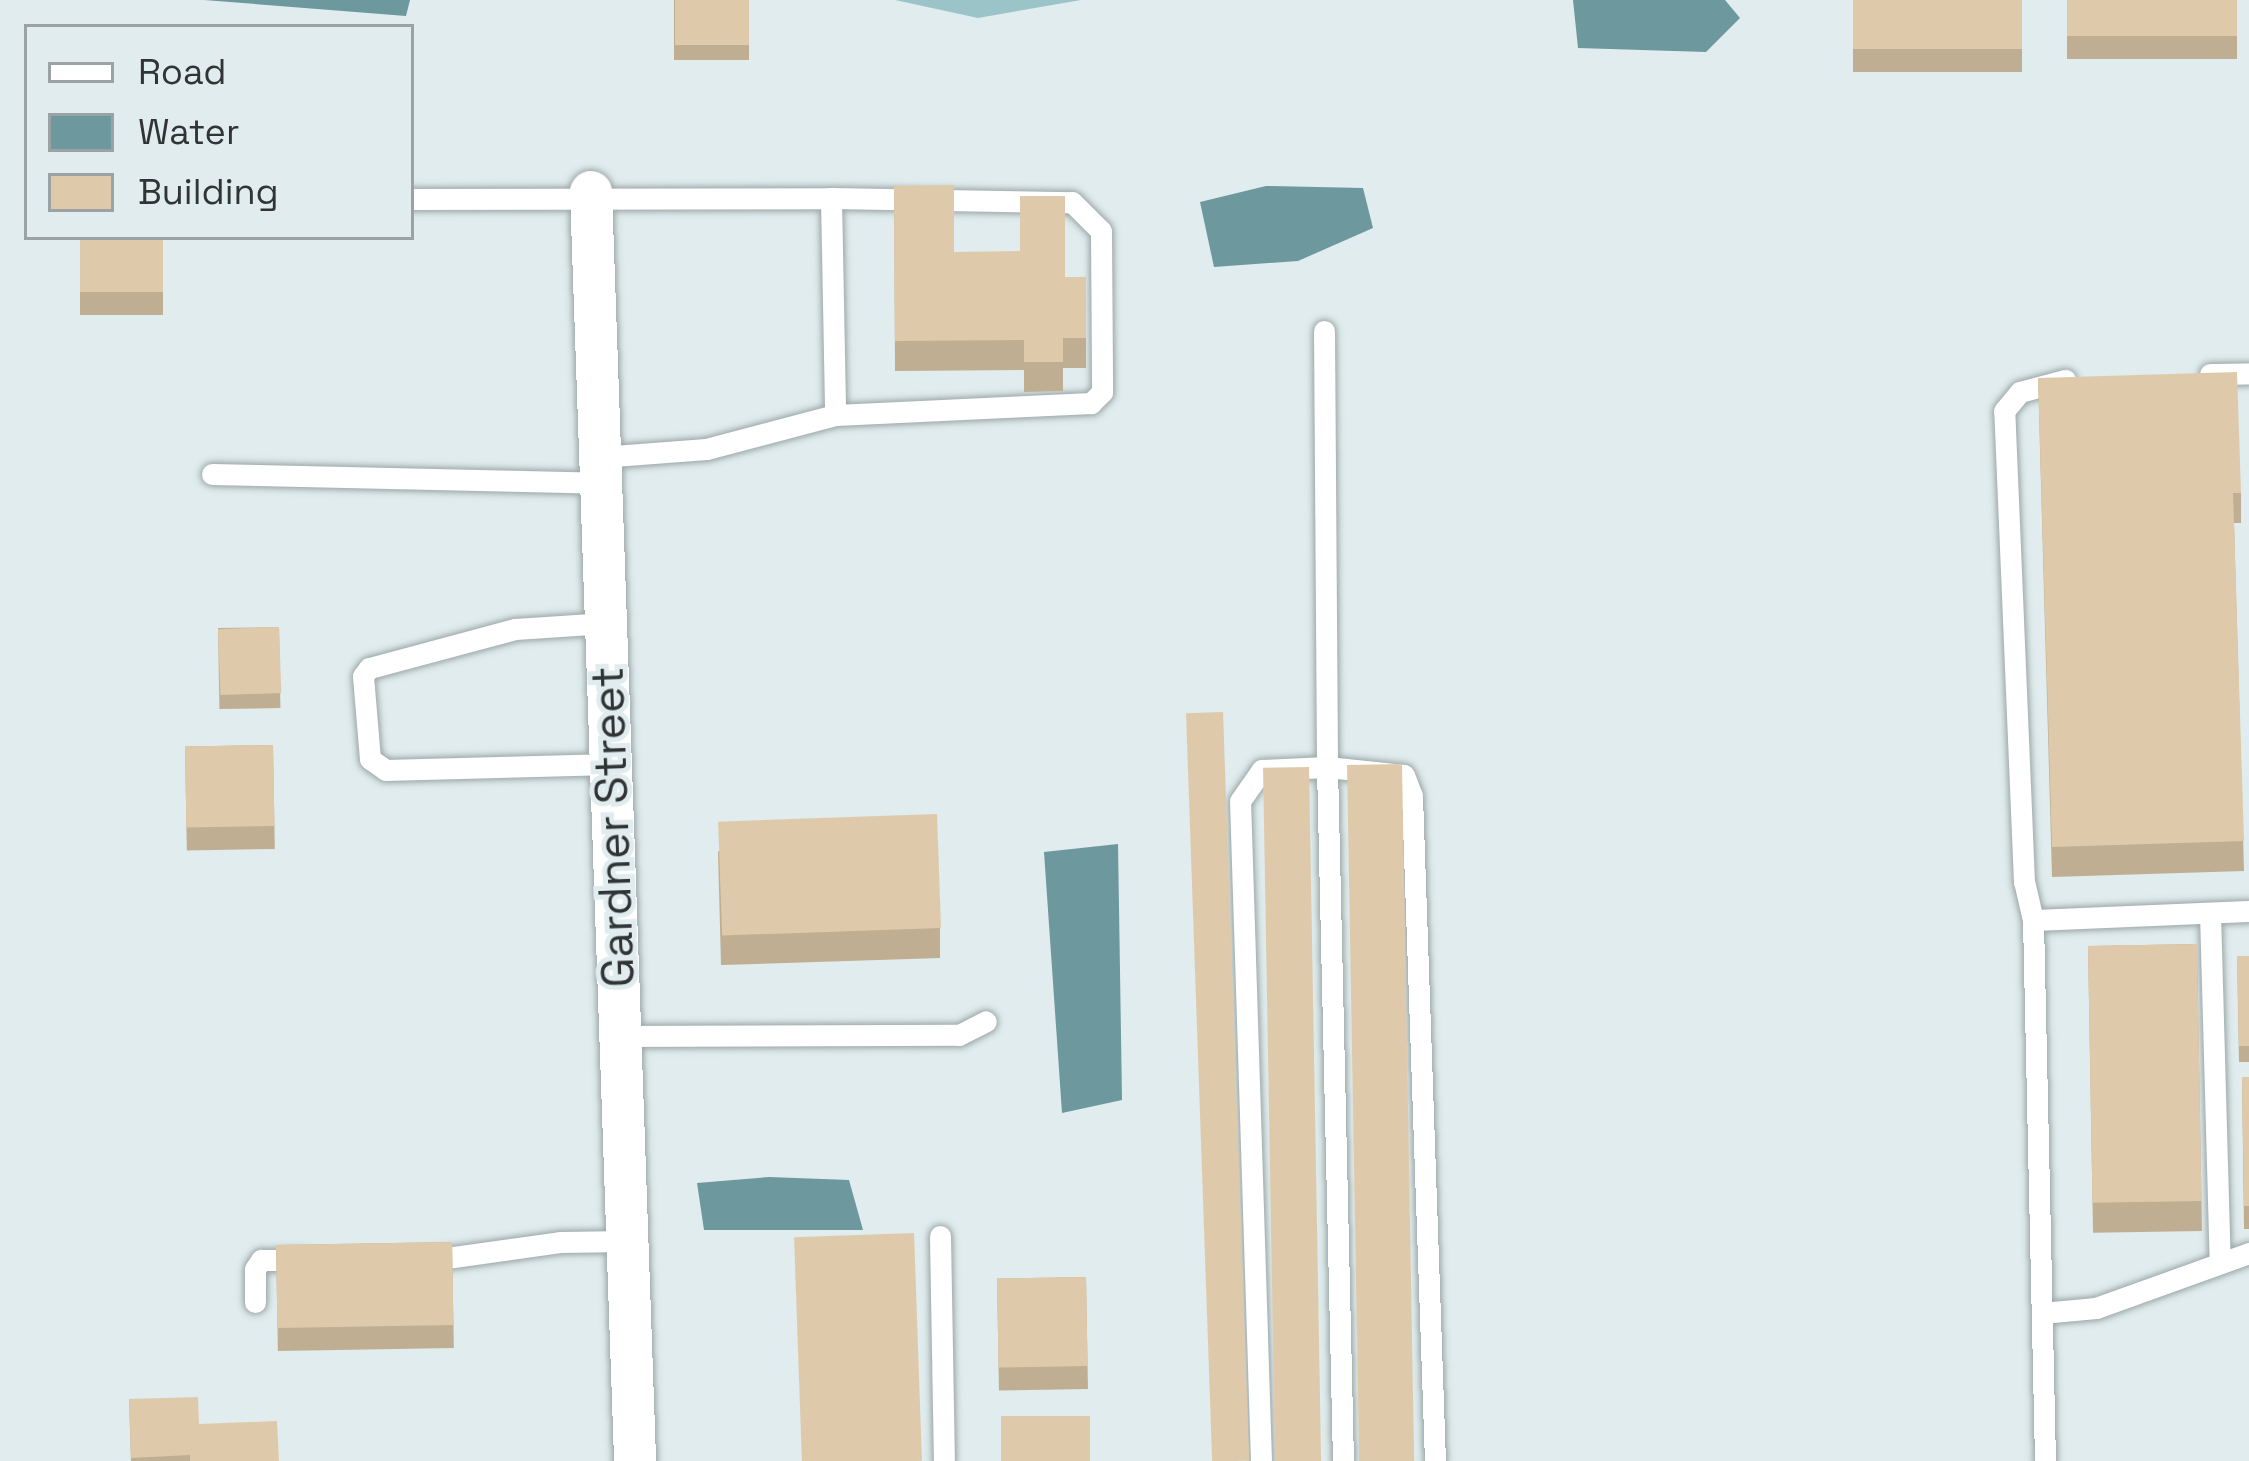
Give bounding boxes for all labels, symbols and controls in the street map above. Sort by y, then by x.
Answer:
legend [24,24,414,240]
text: Road [138,49,226,95]
text: Water [138,109,239,155]
text: Building [138,169,279,215]
street label: Gardner Street [580,666,646,988]

